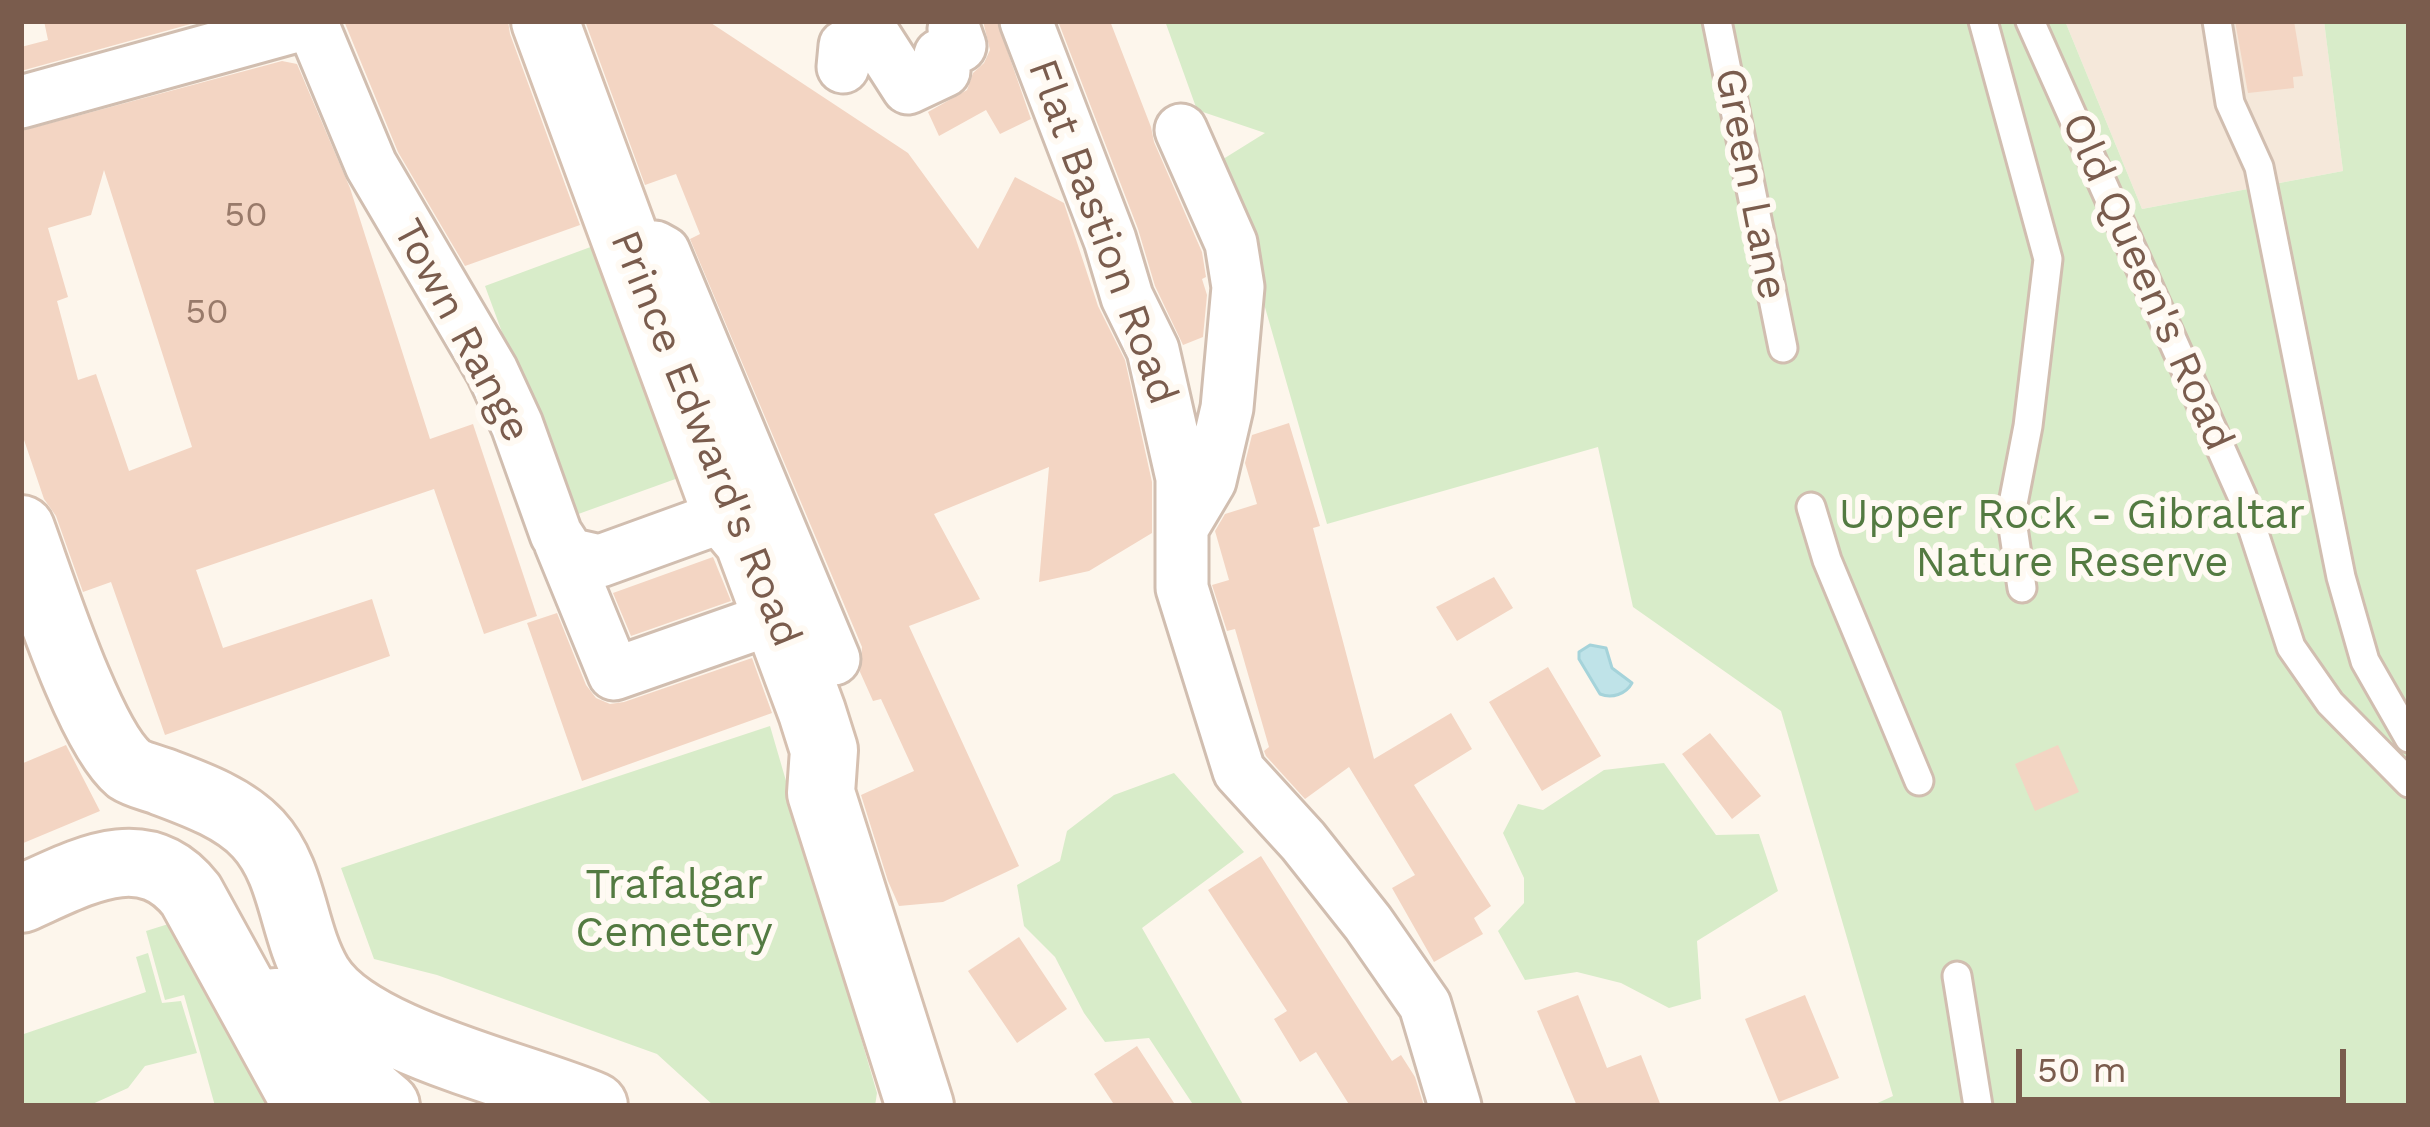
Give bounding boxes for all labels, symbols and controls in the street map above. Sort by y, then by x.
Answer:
street label: Flat Bastion Road [1016,53,1188,411]
street label: Green Lane [1703,64,1797,304]
street label: Old Queen's Road [2050,105,2244,459]
house number: 50 [224,193,268,237]
street label: Town Range [381,211,541,451]
street label: Prince Edward's Road [599,224,811,654]
house number: 50 [185,290,229,334]
park label: Upper Rock - Gibraltar Nature Reserve [1839,491,2305,590]
park label: Trafalgar Cemetery [575,861,773,960]
scale bar [2022,1025,2352,1099]
text: 50 m [2037,1049,2127,1091]

